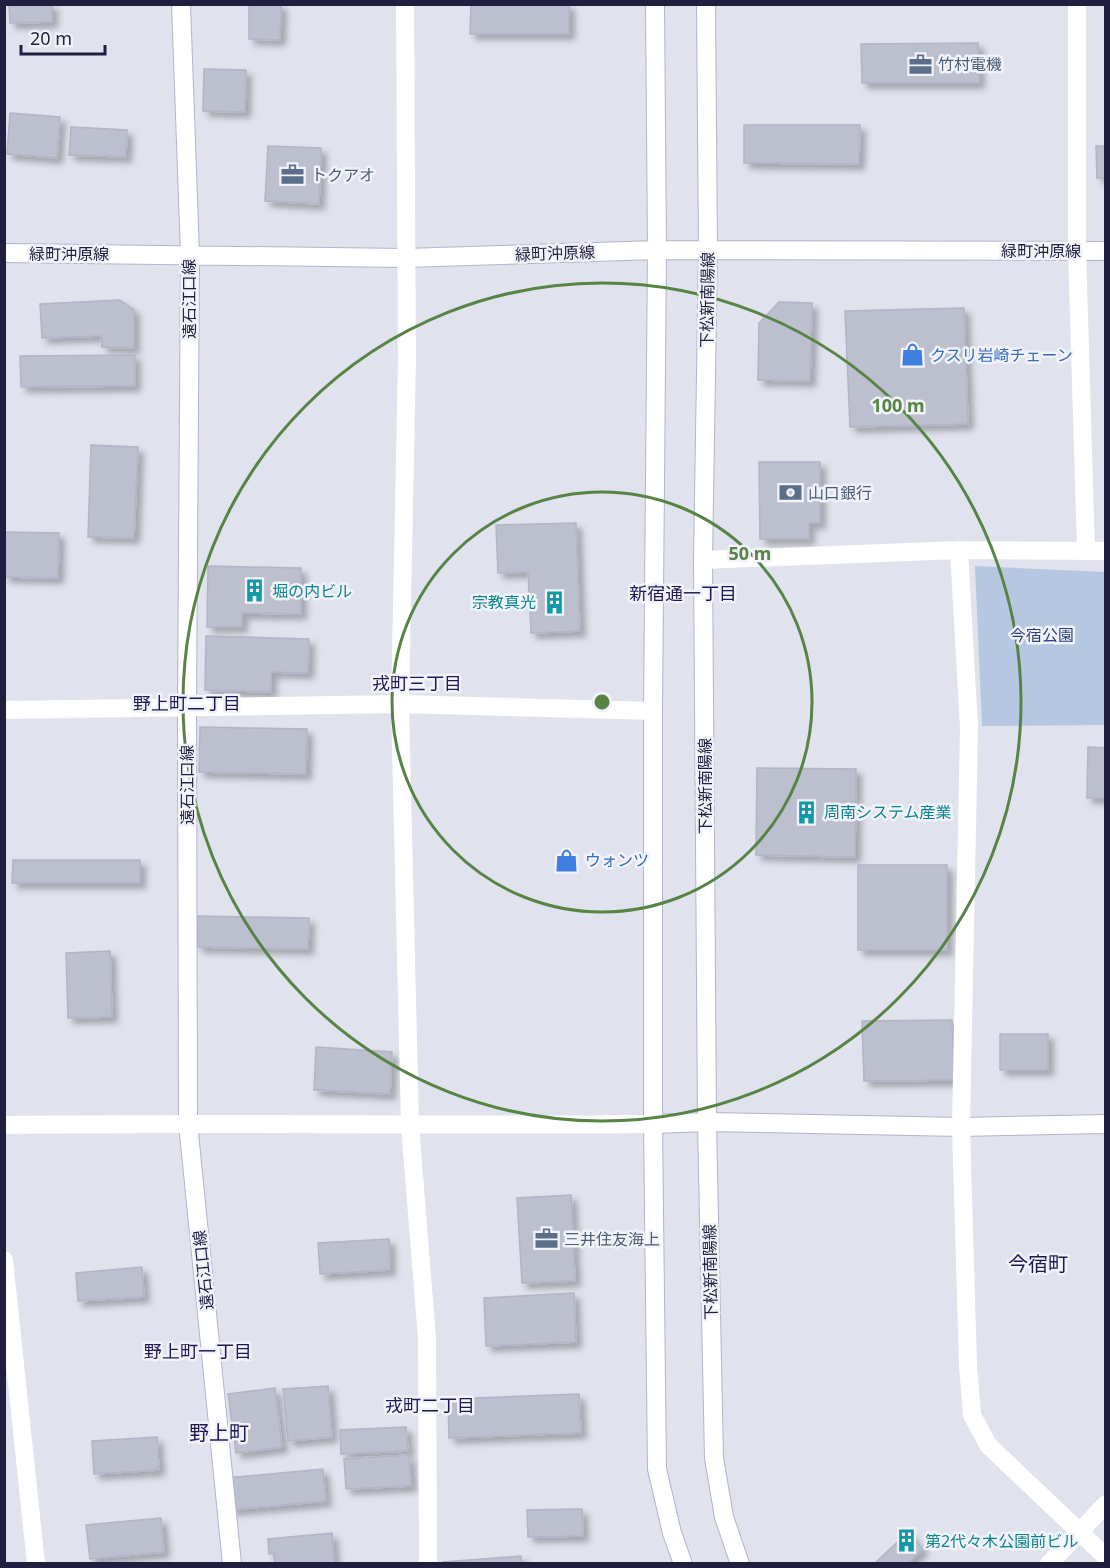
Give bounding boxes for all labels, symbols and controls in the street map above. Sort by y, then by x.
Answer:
scale bar [21,18,105,56]
text: 20 m [30,26,72,50]
office icon: 竹村電機 [907,51,933,77]
place label: 竹村電機 [938,53,1002,75]
office icon: トクアオ [280,162,306,188]
place label: トクアオ [311,164,375,186]
street label: 緑町沖原線 [1001,240,1081,262]
street label: 緑町沖原線 [515,241,595,265]
street label: 緑町沖原線 [29,243,109,265]
street label: 下松新南陽線 [695,252,719,348]
street label: 遠石江口線 [178,259,200,339]
shop icon: クスリ岩崎チェーン [899,342,925,368]
place label: クスリ岩崎チェーン [930,344,1073,366]
text: 100 m [871,393,925,417]
bank icon: 山口銀行 [777,480,803,506]
place label: 山口銀行 [808,482,872,504]
text: 50 m [729,541,771,565]
building icon: 堀の内ビル [241,578,267,604]
place label: 堀の内ビル [272,580,352,602]
district label: 新宿通一丁目 [629,581,737,605]
building icon: 宗教真光 [541,589,567,615]
place label: 宗教真光 [472,591,536,613]
park label: 今宿公園 [1010,624,1074,646]
district label: 戎町三丁目 [372,671,462,695]
district label: 野上町二丁目 [133,691,241,715]
centre of rings [592,692,612,712]
street label: 下松新南陽線 [694,738,716,834]
street label: 遠石江口線 [176,745,198,825]
building icon: 周南システム産業 [793,799,819,825]
place label: 周南システム産業 [824,801,952,823]
shop icon: ウォンツ [554,847,580,873]
place label: ウォンツ [585,849,649,871]
street label: 下松新南陽線 [698,1224,722,1320]
office icon: 三井住友海上 [533,1226,559,1252]
place label: 三井住友海上 [564,1228,660,1250]
street label: 遠石江口線 [188,1229,218,1311]
district label: 今宿町 [1008,1250,1068,1277]
district label: 野上町一丁目 [144,1339,252,1363]
district label: 戎町二丁目 [385,1393,475,1417]
district label: 野上町 [189,1419,249,1446]
building icon: 第2代々木公園前ビル [894,1528,920,1554]
place label: 第2代々木公園前ビル [925,1530,1078,1552]

